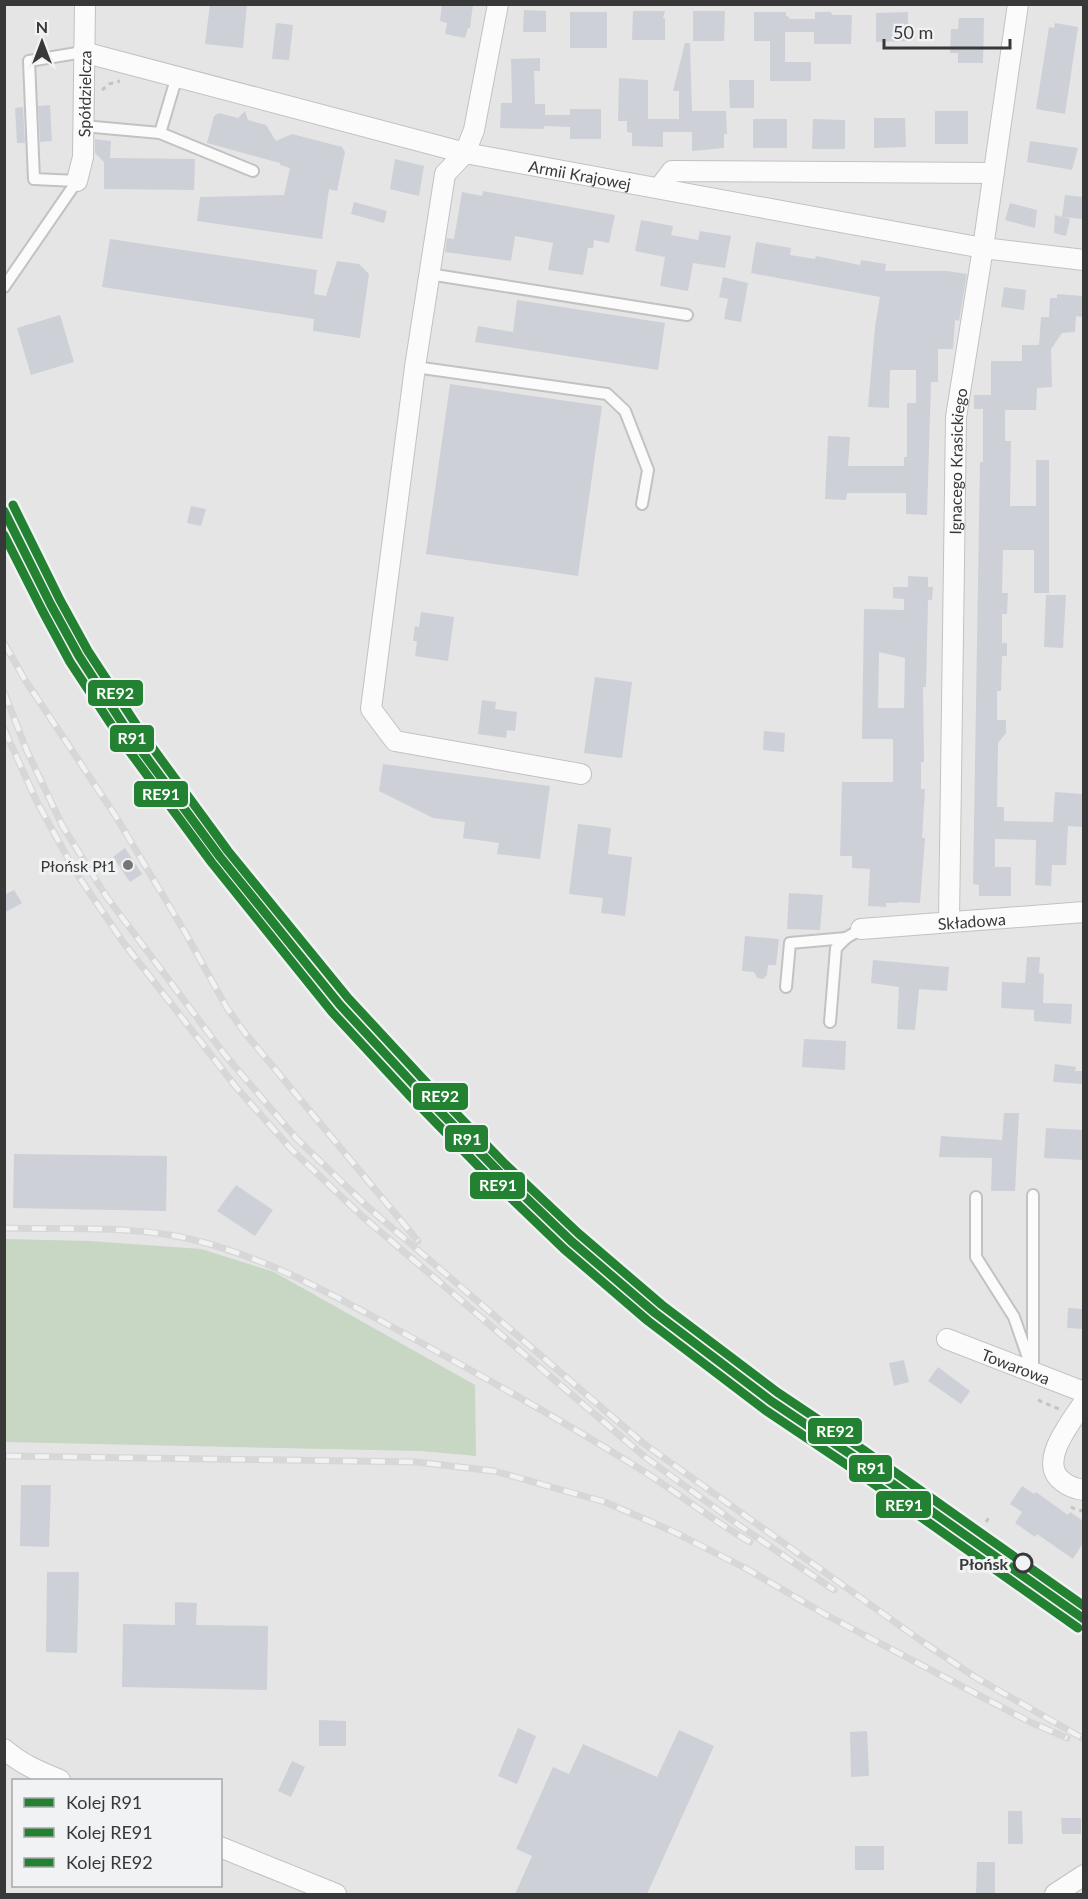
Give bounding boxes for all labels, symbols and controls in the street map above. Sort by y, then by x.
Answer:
north arrow [12,12,72,72]
scale bar [884,12,1010,50]
text: N [36,17,48,36]
text: 50 m [893,21,933,43]
street label: Spółdzielcza [74,50,94,137]
street label: Armii Krajowej [527,155,633,193]
street label: Ignacego Krasickiego [945,386,970,535]
line badge: RE92 [87,679,144,707]
text: RE92 [96,683,134,702]
line badge: R91 [109,724,155,753]
text: R91 [118,728,146,747]
line badge: RE91 [133,780,189,808]
text: RE91 [142,784,180,803]
place label: Płońsk Pł1 [41,856,116,875]
marker: Płońsk Pł1 [121,858,135,872]
street label: Składowa [937,909,1006,933]
line badge: RE92 [412,1082,469,1111]
text: RE92 [421,1086,459,1105]
line badge: R91 [444,1124,489,1153]
text: R91 [453,1129,481,1148]
line badge: RE91 [469,1171,526,1200]
text: RE91 [479,1175,517,1194]
street label: Towarowa [979,1344,1053,1388]
line badge: RE92 [807,1417,863,1445]
text: RE92 [816,1421,854,1440]
line badge: R91 [848,1454,893,1483]
text: R91 [857,1458,885,1477]
line badge: RE91 [875,1490,932,1519]
text: RE91 [885,1495,923,1514]
marker: Płońsk [1013,1553,1033,1573]
place label: Płońsk [959,1554,1008,1573]
legend [12,1779,222,1887]
text: Kolej R91 [66,1791,142,1813]
text: Kolej RE91 [66,1821,153,1843]
text: Kolej RE92 [66,1851,153,1873]

